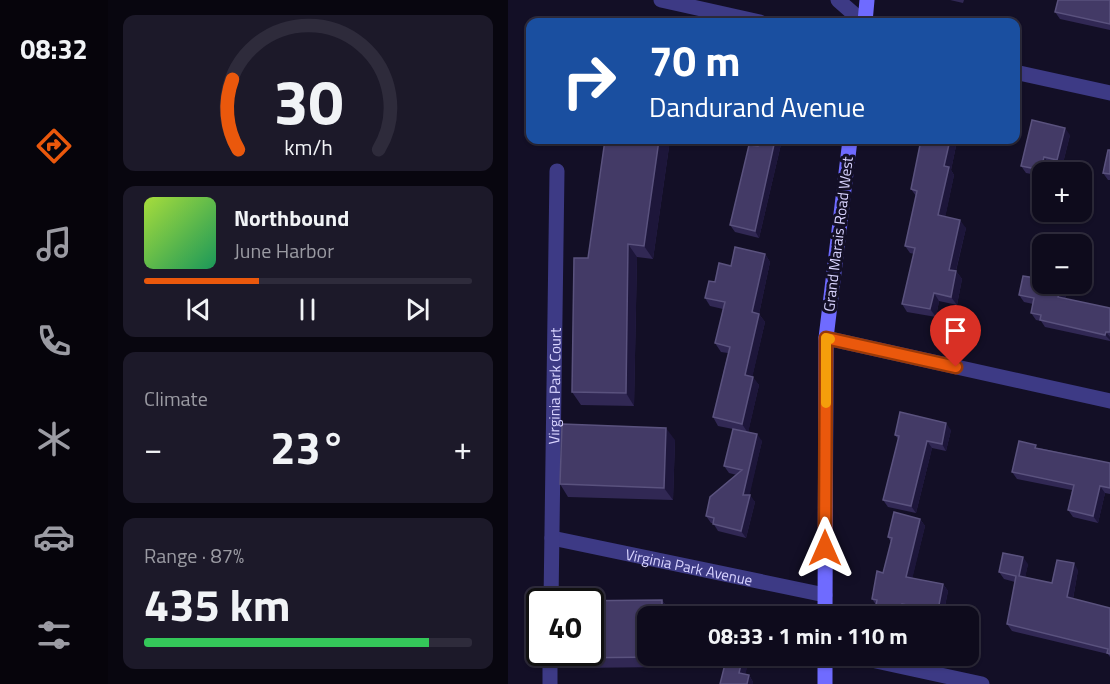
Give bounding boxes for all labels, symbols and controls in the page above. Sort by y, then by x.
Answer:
text: 08:32 [20,28,88,69]
text: 70 m [649,28,741,92]
icon: right [550,42,628,120]
text: 30 [273,53,343,148]
text: Dandurand Avenue [649,86,865,127]
icon: directions [33,125,75,167]
text: km/h [284,131,332,163]
street label: Grand Marais Road West [817,154,859,313]
map controls [1032,162,1092,294]
button: + [1032,162,1092,222]
text: Northbound [234,201,349,235]
icon: music [33,223,75,265]
button: − [1032,234,1092,294]
text: June Harbor [234,235,334,266]
icon: previous [182,293,215,326]
icon: pause [291,293,324,326]
icon: next [401,293,434,326]
pin [930,305,981,367]
icon: arrive [939,314,972,347]
icon: phone [33,320,75,362]
street label: Virginia Park Court [542,327,566,445]
text: Climate [144,383,208,414]
text: 23° [270,413,346,481]
icon: climate [33,418,75,460]
text: − [144,423,162,473]
text: + [454,423,472,473]
icon: car [33,516,75,558]
position arrow [793,516,857,580]
text: Range · 87% [144,540,244,571]
street label: Virginia Park Avenue [623,542,755,591]
text: 435 km [144,570,290,638]
speed limit sign: 40 [526,588,604,666]
icon: filters [33,614,75,656]
text: 08:33 · 1 min · 110 m [708,619,908,653]

